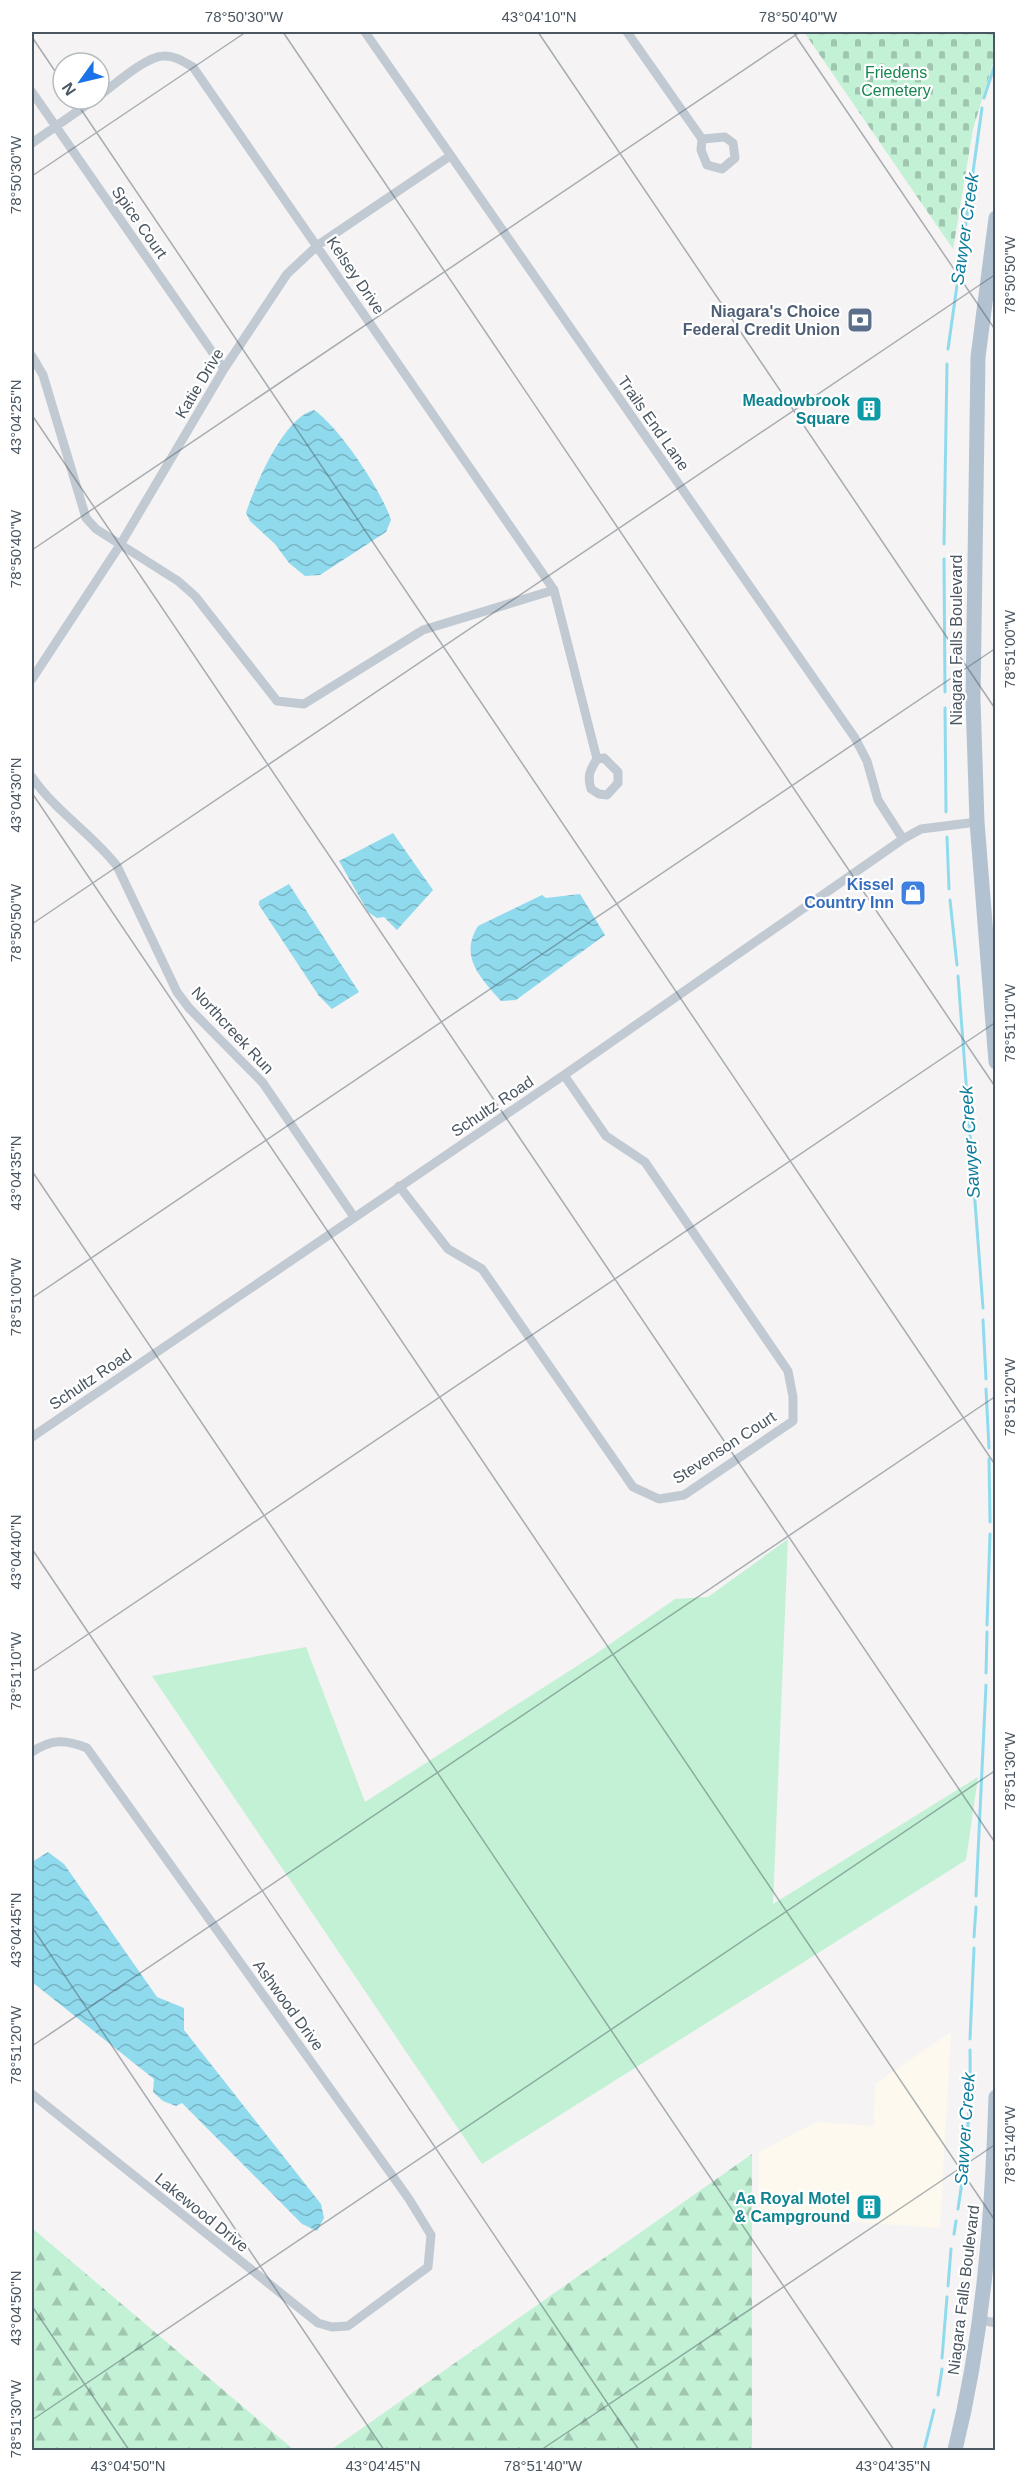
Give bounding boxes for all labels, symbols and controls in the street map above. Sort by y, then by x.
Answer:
text: 78°50'30"W [205,8,284,25]
text: 43°04'10"N [501,8,577,25]
text: 78°50'40"W [759,8,838,25]
north arrow [51,51,111,111]
park label: Friedens Cemetery [861,64,931,99]
text: N [59,80,79,99]
text: 78°50'30"W [7,135,24,214]
water label: Sawyer Creek [947,171,983,286]
street label: Spice Court [109,183,171,262]
street label: Kelsey Drive [323,233,388,317]
text: 78°50'50"W [1001,235,1018,314]
place label: Niagara's Choice Federal Credit Union [683,303,840,338]
bank icon: Niagara's Choice Federal Credit Union [845,305,875,335]
street label: Katie Drive [172,345,227,421]
street label: Trails End Lane [615,373,693,474]
text: 43°04'25"N [7,379,24,455]
place label: Meadowbrook Square [742,392,850,427]
building icon: Meadowbrook Square [854,394,884,424]
text: 78°50'40"W [7,509,24,588]
street label: Niagara Falls Boulevard [948,555,965,725]
text: 78°51'00"W [1001,609,1018,688]
text: 43°04'30"N [7,757,24,833]
place label: Kissel Country Inn [804,876,894,911]
shop icon: Kissel Country Inn [898,878,928,908]
text: 78°50'50"W [7,883,24,962]
text: 78°51'10"W [1001,983,1018,1062]
street label: Northcreek Run [188,984,277,1077]
street label: Schultz Road [448,1073,536,1140]
water label: Sawyer Creek [956,1084,984,1199]
text: 43°04'35"N [7,1135,24,1211]
text: 78°51'00"W [7,1257,24,1336]
street label: Schultz Road [46,1346,134,1413]
text: 78°51'20"W [1001,1357,1018,1436]
street label: Stevenson Court [670,1408,779,1487]
text: 43°04'40"N [7,1514,24,1590]
text: 78°51'10"W [7,1631,24,1710]
text: 78°51'30"W [1001,1731,1018,1810]
text: 43°04'45"N [7,1892,24,1968]
street label: Ashwood Drive [250,1957,327,2054]
text: 78°51'20"W [7,2005,24,2084]
water label: Sawyer Creek [951,2071,979,2186]
text: 78°51'40"W [1001,2105,1018,2184]
street label: Lakewood Drive [152,2170,252,2255]
place label: Aa Royal Motel & Campground [734,2190,850,2225]
building icon: Aa Royal Motel & Campground [854,2192,884,2222]
street label: Niagara Falls Boulevard [945,2204,982,2376]
text: 43°04'50"N [7,2270,24,2346]
text: 78°51'30"W [7,2379,24,2458]
text: 43°04'50"N [90,2457,166,2474]
text: 43°04'45"N [345,2457,421,2474]
text: 78°51'40"W [504,2457,583,2474]
text: 43°04'35"N [855,2457,931,2474]

